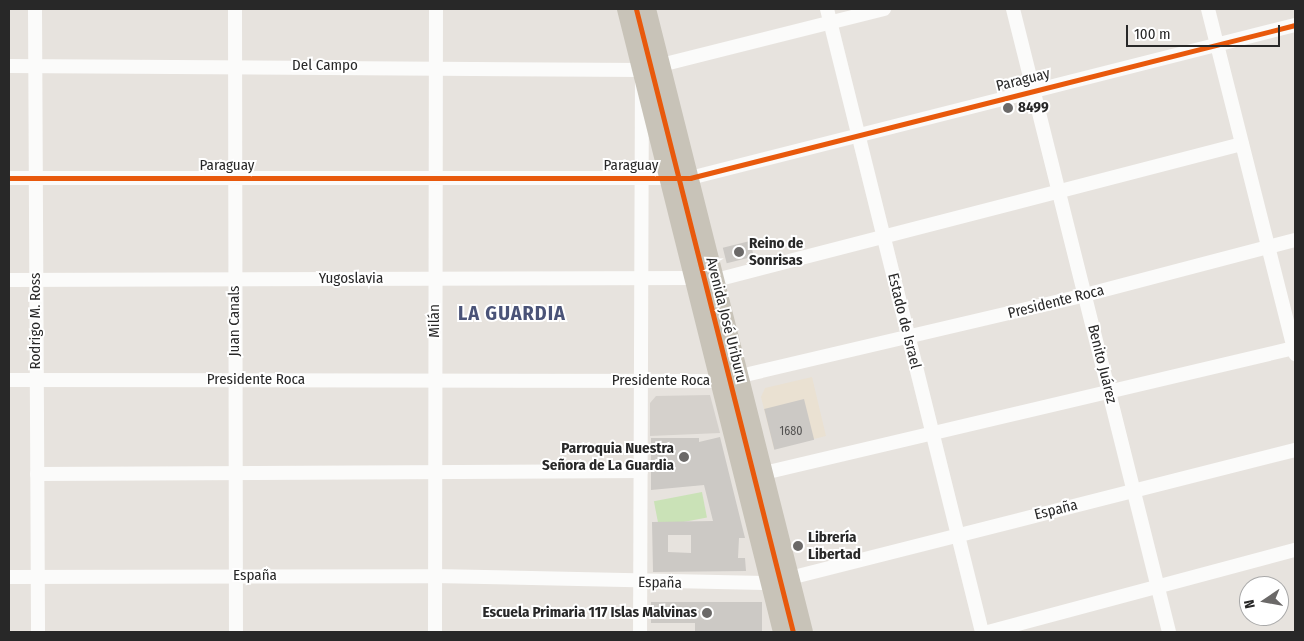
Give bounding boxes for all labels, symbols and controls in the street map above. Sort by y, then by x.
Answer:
scale bar [1129,15,1283,47]
text: 100 m [1134,25,1171,43]
street label: Del Campo [292,57,358,75]
street label: Paraguay [994,65,1052,95]
place label: 8499 [1018,99,1049,117]
marker: 8499 [1002,102,1014,114]
street label: Paraguay [200,157,254,175]
street label: Paraguay [604,157,658,175]
place label: Reino de Sonrisas [749,234,803,269]
marker: Reino de Sonrisas [733,246,745,258]
street label: Avenida José Uriburu [702,255,750,385]
street label: Yugoslavia [319,270,383,288]
street label: Estado de Israel [883,271,925,371]
street label: Rodrigo M. Ross [27,273,45,369]
street label: Presidente Roca [1006,281,1106,323]
street label: Juan Canals [226,285,244,357]
district label: LA GUARDIA [457,301,567,325]
street label: Milán [426,304,444,338]
street label: Benito Juárez [1084,323,1120,405]
street label: Presidente Roca [207,371,305,389]
street label: Presidente Roca [612,372,710,390]
house number: 1680 [780,425,802,439]
place label: Parroquia Nuestra Señora de La Guardia [542,439,674,474]
marker: Parroquia Nuestra Señora de La Guardia [678,451,690,463]
street label: España [1033,496,1079,524]
place label: Librería Libertad [808,528,861,563]
marker: Librería Libertad [792,540,804,552]
street label: España [233,567,277,585]
street label: España [638,574,682,592]
north arrow [1239,576,1289,626]
text: N [1241,598,1259,610]
place label: Escuela Primaria 117 Islas Malvinas [482,604,697,622]
marker: Escuela Primaria 117 Islas Malvinas [701,607,713,619]

